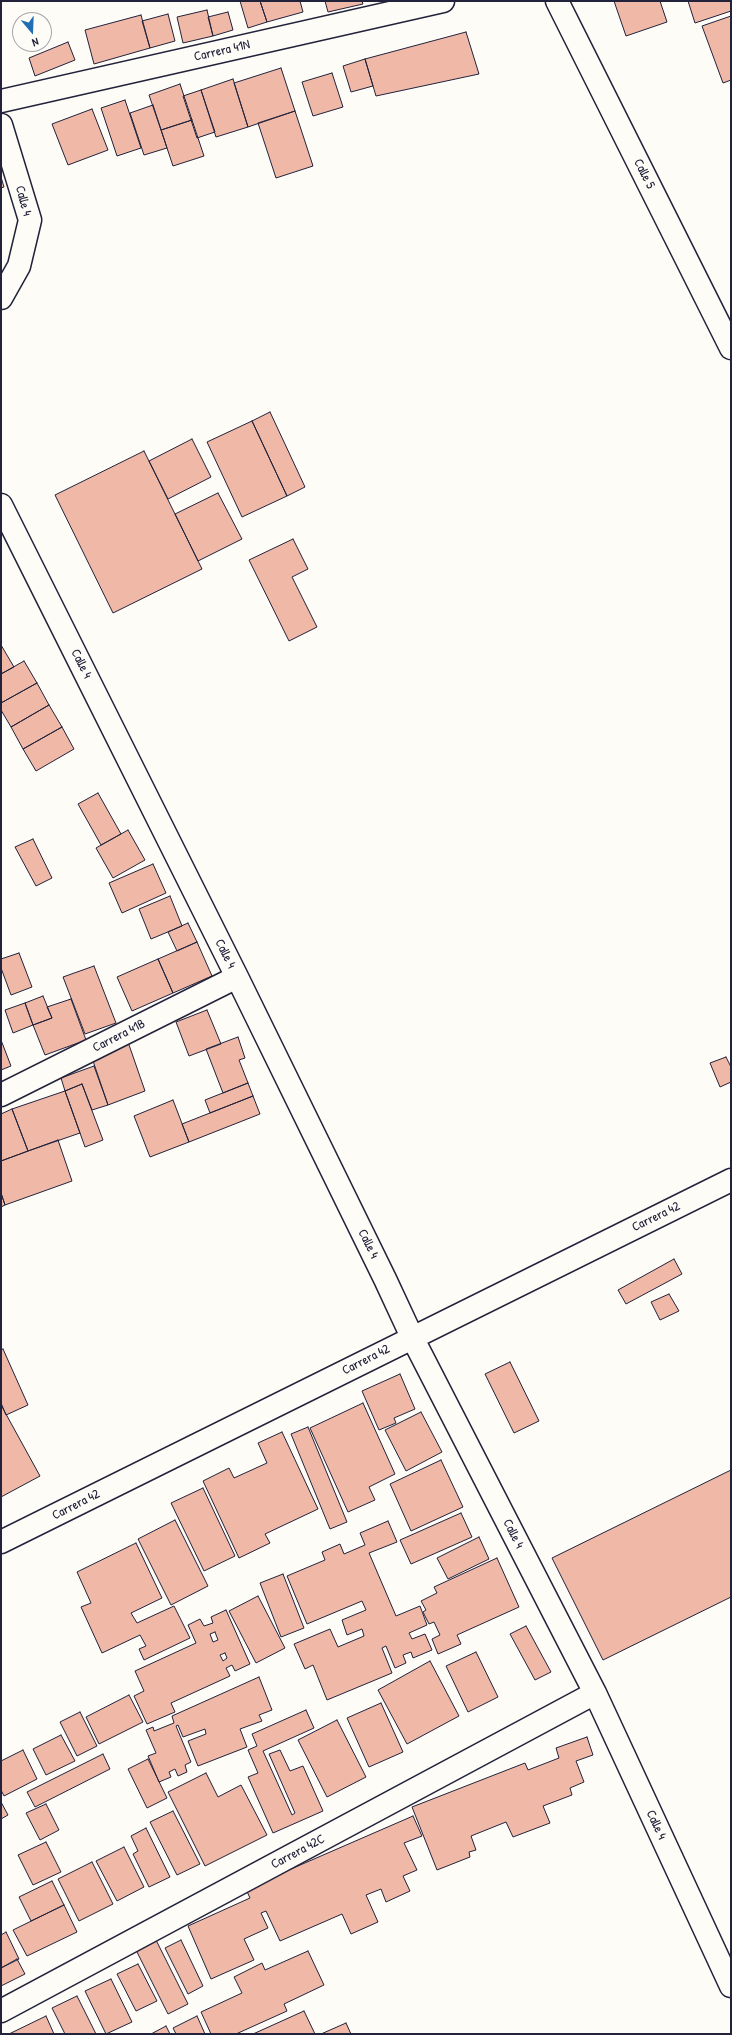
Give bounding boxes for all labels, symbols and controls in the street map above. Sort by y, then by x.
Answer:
north arrow [12,12,52,52]
text: N [31,35,41,50]
street label: Carrera 41N [192,37,252,65]
street label: Calle 5 [630,156,658,192]
street label: Calle 4 [11,184,35,218]
street label: Calle 4 [67,647,95,681]
street label: Calle 4 [211,937,239,971]
street label: Carrera 41B [90,1016,148,1056]
street label: Carrera 42 [629,1199,683,1235]
street label: Calle 4 [354,1227,382,1261]
street label: Carrera 42 [340,1341,392,1379]
street label: Carrera 42 [50,1486,102,1524]
street label: Calle 4 [499,1517,527,1551]
street label: Calle 4 [642,1808,670,1842]
street label: Carrera 42C [268,1831,328,1873]

